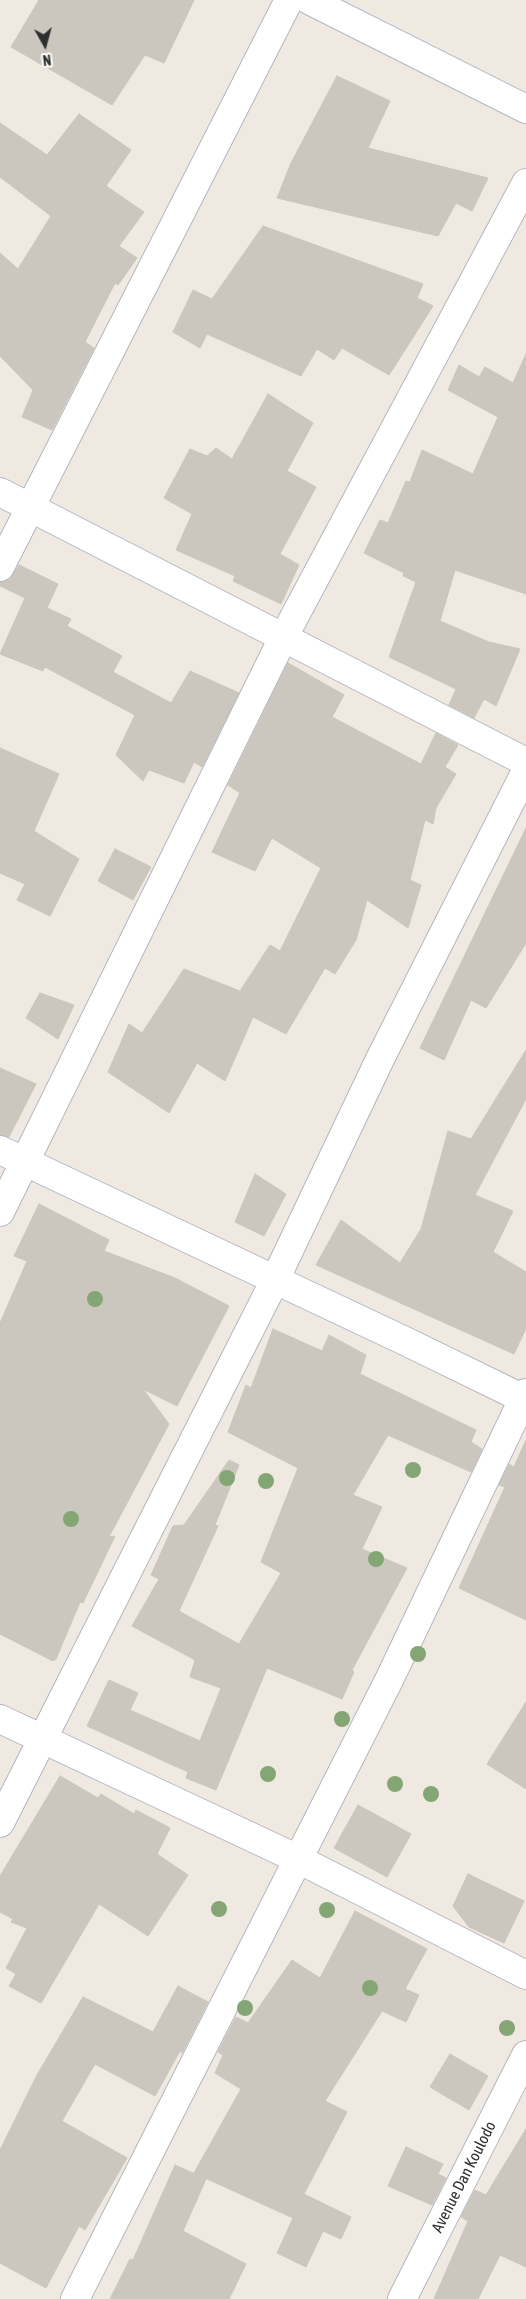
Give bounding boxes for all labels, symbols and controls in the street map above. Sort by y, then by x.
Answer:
north arrow [20,20,70,70]
text: N [42,51,52,68]
street label: Avenue Dan Koulodo [428,2118,500,2236]

